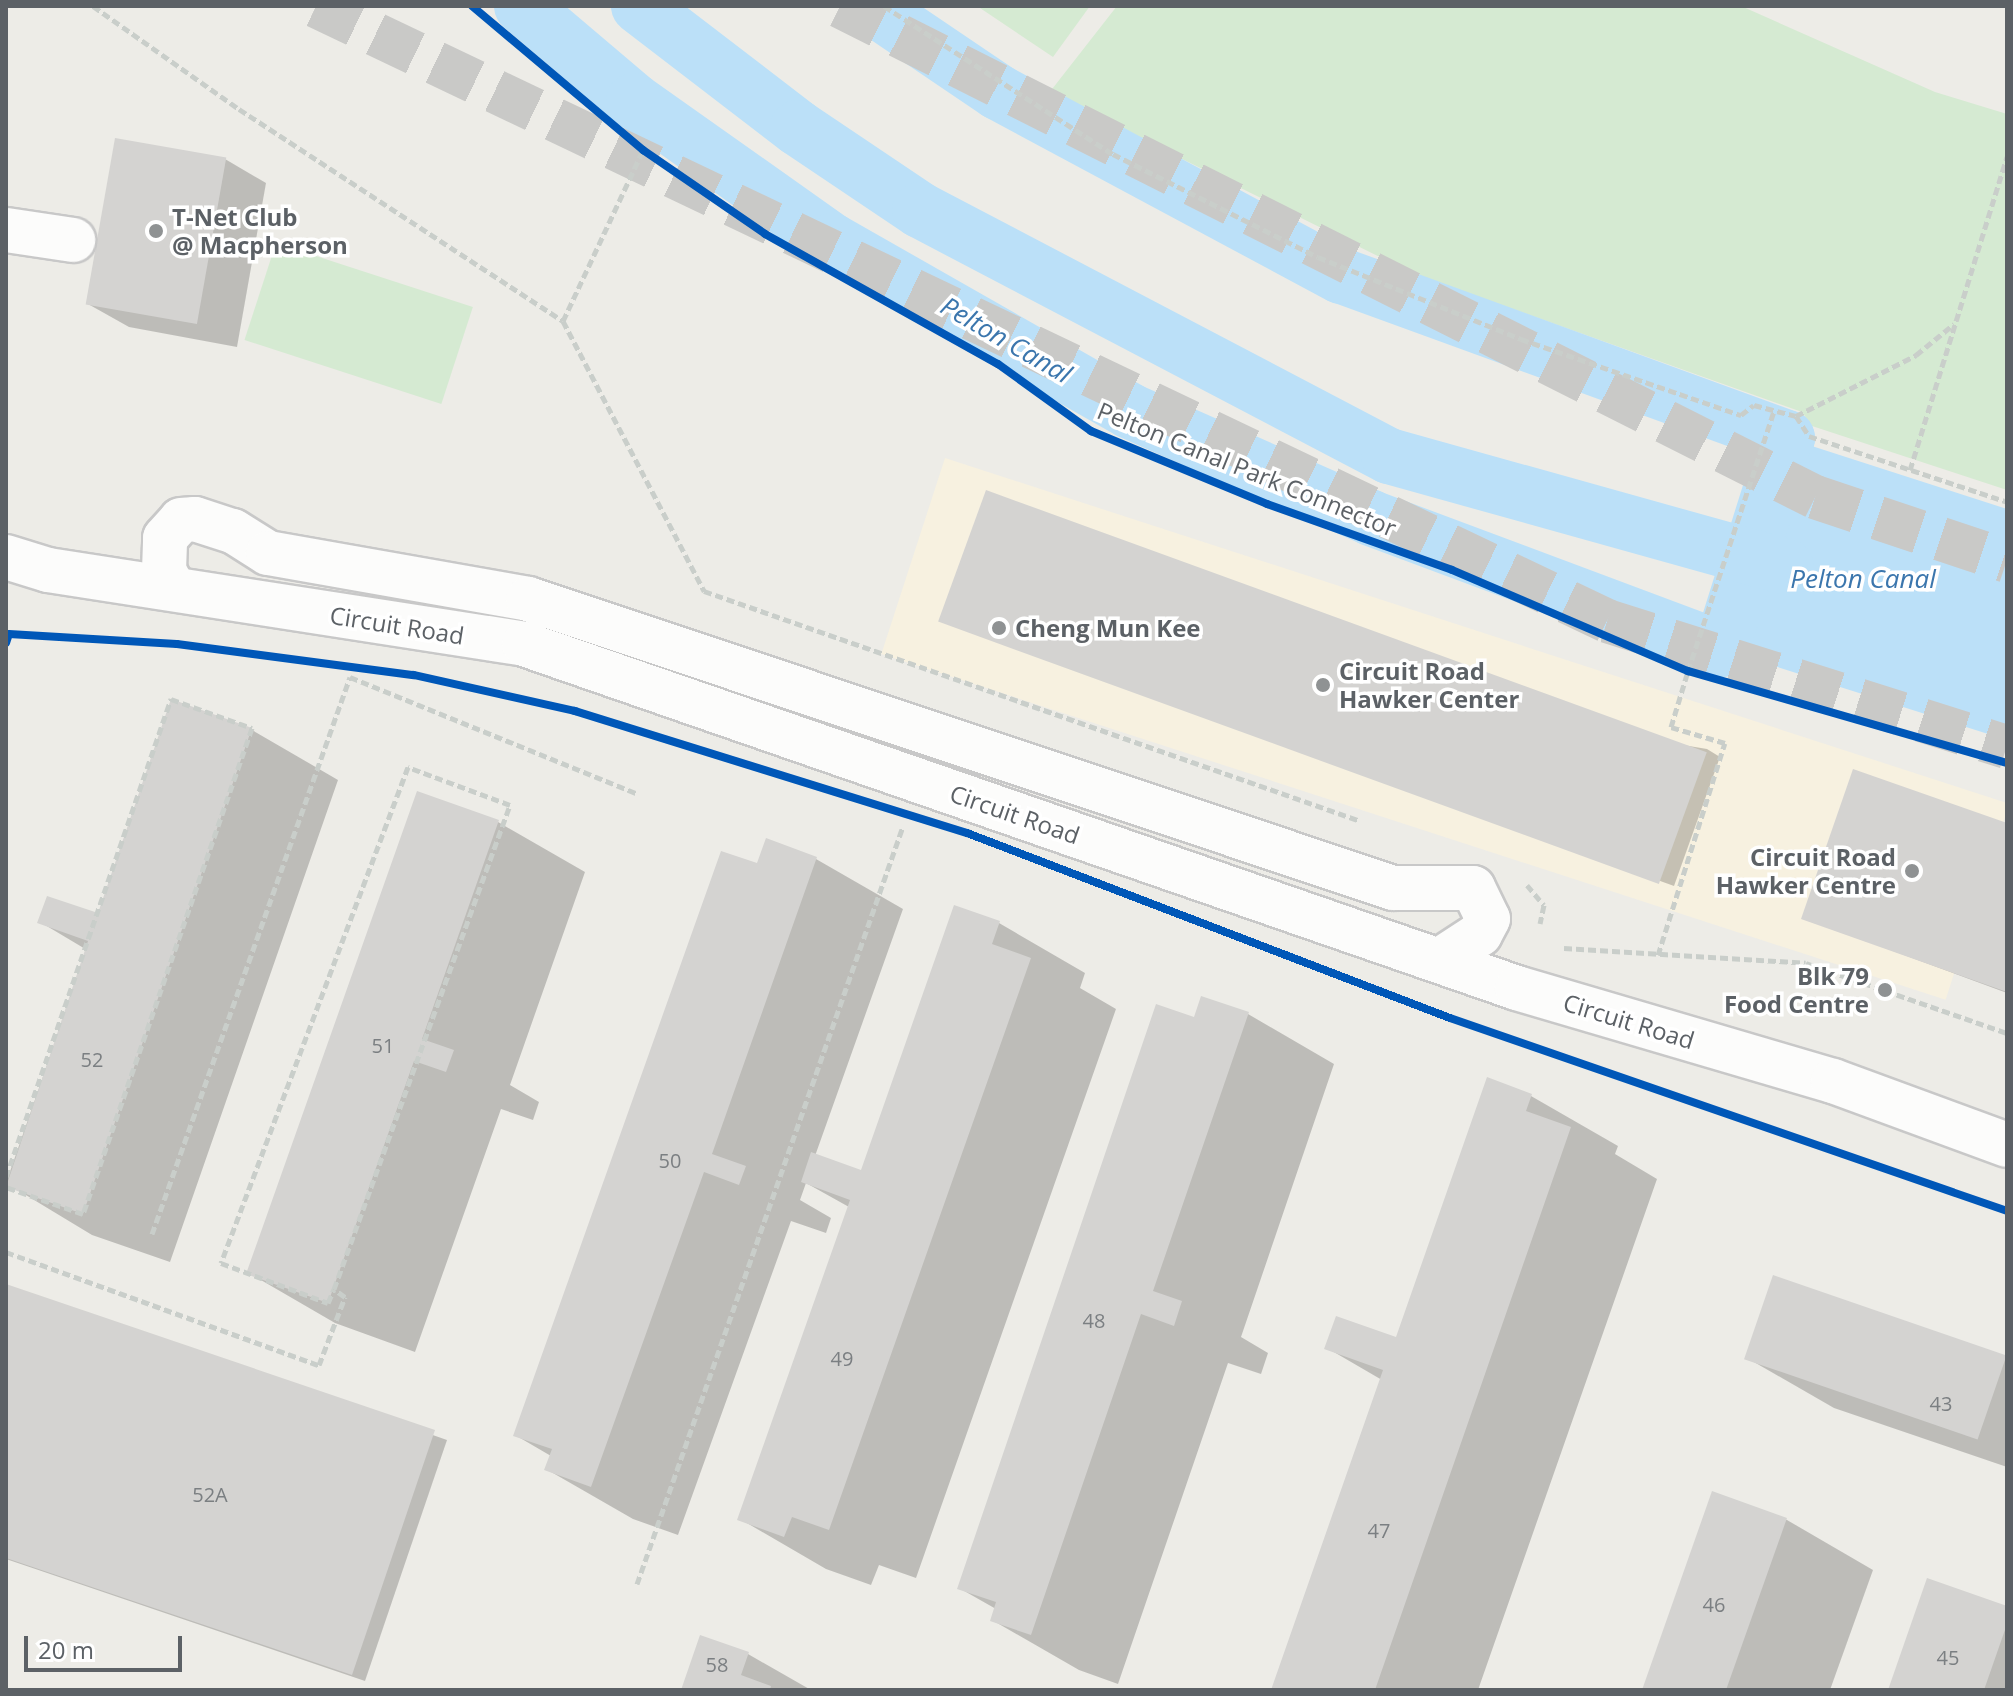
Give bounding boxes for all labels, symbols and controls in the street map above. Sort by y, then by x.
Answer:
place label: T-Net Club @ Macpherson [172,203,348,259]
marker: T-Net Club @ Macpherson [147,222,165,240]
water label: Pelton Canal [935,290,1077,390]
street label: Pelton Canal Park Connector [1093,396,1401,542]
water label: Pelton Canal [1790,563,1936,595]
street label: Circuit Road [328,600,466,650]
place label: Cheng Mun Kee [1015,614,1201,642]
marker: Cheng Mun Kee [990,619,1008,637]
place label: Circuit Road Hawker Center [1339,657,1519,713]
marker: Circuit Road Hawker Center [1314,676,1332,694]
street label: Circuit Road [946,778,1084,850]
place label: Circuit Road Hawker Centre [1716,843,1896,899]
marker: Circuit Road Hawker Centre [1903,862,1921,880]
place label: Blk 79 Food Centre [1724,962,1869,1018]
marker: Blk 79 Food Centre [1876,981,1894,999]
street label: Circuit Road [1560,987,1698,1055]
house number: 51 [372,1033,394,1057]
house number: 52 [81,1047,103,1071]
house number: 50 [659,1148,681,1172]
house number: 48 [1083,1308,1105,1332]
house number: 49 [831,1346,853,1370]
house number: 43 [1930,1391,1952,1415]
house number: 52A [192,1482,228,1506]
house number: 47 [1368,1518,1390,1542]
house number: 46 [1703,1592,1725,1616]
scale bar [28,1620,186,1670]
text: 20 m [38,1633,94,1666]
house number: 45 [1937,1645,1959,1669]
house number: 58 [706,1652,728,1676]

